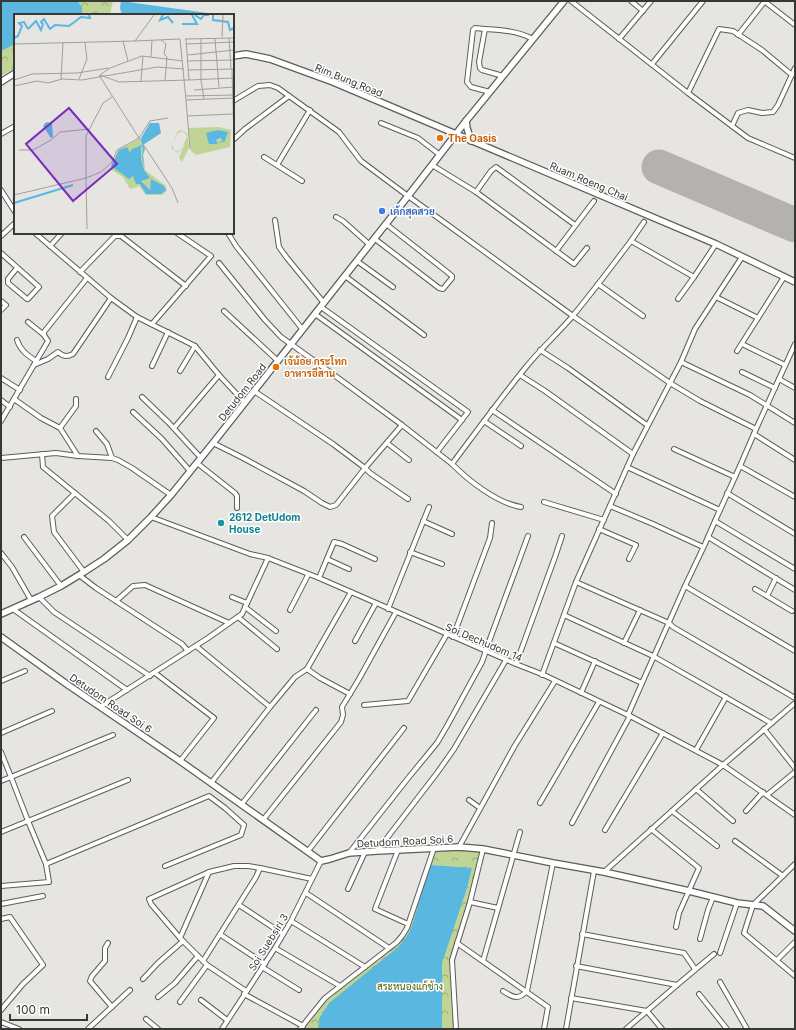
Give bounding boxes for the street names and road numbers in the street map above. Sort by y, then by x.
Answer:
street label: Rim Bung Road [313,61,385,99]
street label: Ruam Roeng Chai [548,159,630,203]
street label: Detudom Road [216,361,268,423]
street label: Soi Dechudom 14 [444,620,524,664]
street label: Detudom Road Soi 6 [68,671,154,735]
street label: Detudom Road Soi 6 [356,832,454,850]
street label: Soi Suebsiri 3 [246,911,290,973]

